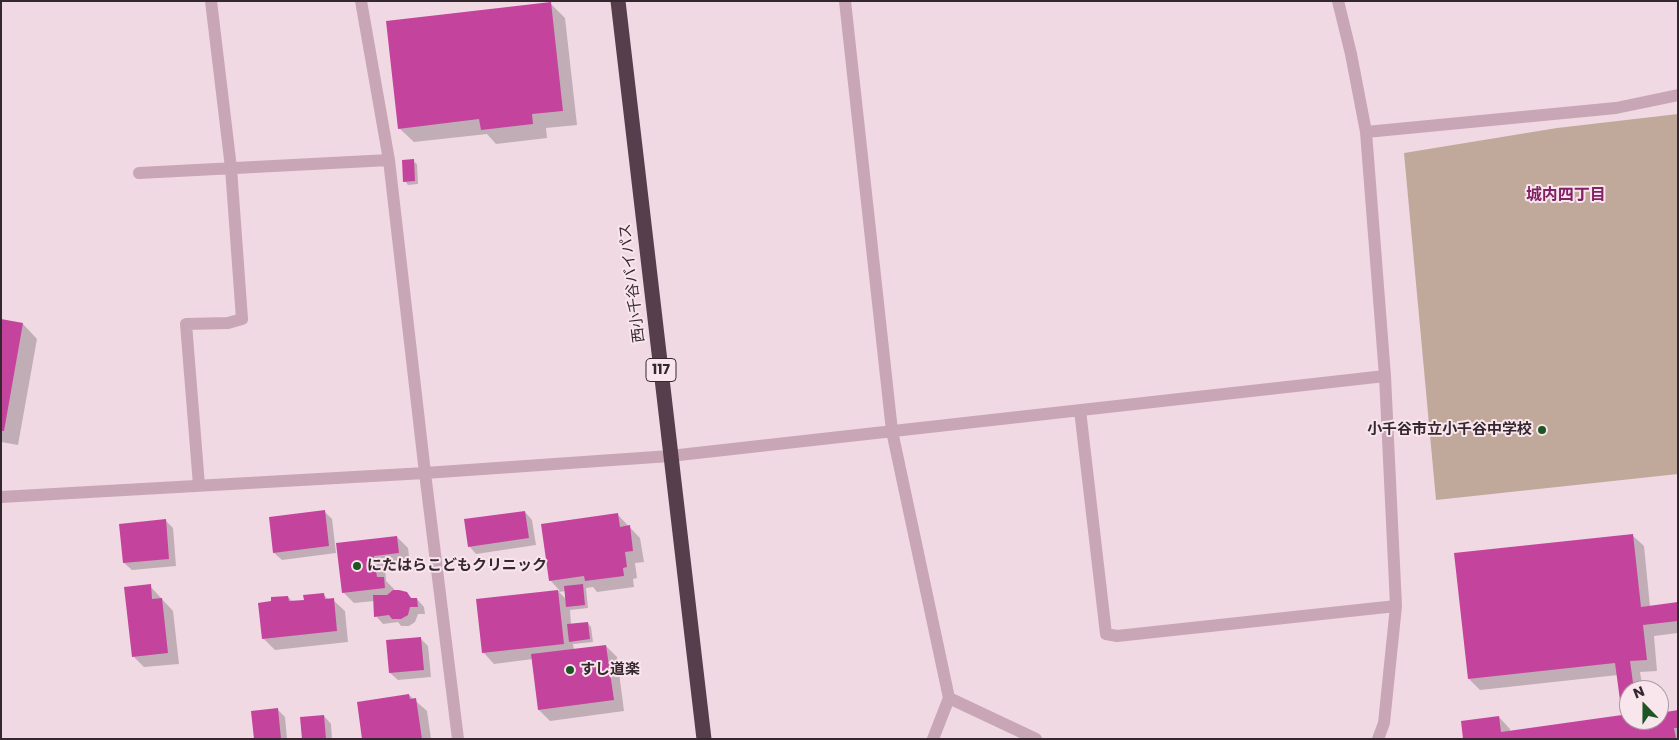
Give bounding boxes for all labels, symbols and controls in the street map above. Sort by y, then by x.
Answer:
district label: 城内四丁目 [1526,186,1606,206]
street label: 西小千谷バイパス [617,222,649,344]
road number: 117 [646,358,676,382]
place label: 小千谷市立小千谷中学校 [1367,421,1532,439]
marker: 小千谷市立小千谷中学校 [1536,424,1548,436]
place label: にたはらこどもクリニック [367,557,547,575]
marker: にたはらこどもクリニック [351,560,363,572]
place label: すし道楽 [580,661,640,679]
marker: すし道楽 [564,664,576,676]
north arrow [1619,680,1669,730]
text: N [1630,681,1647,703]

